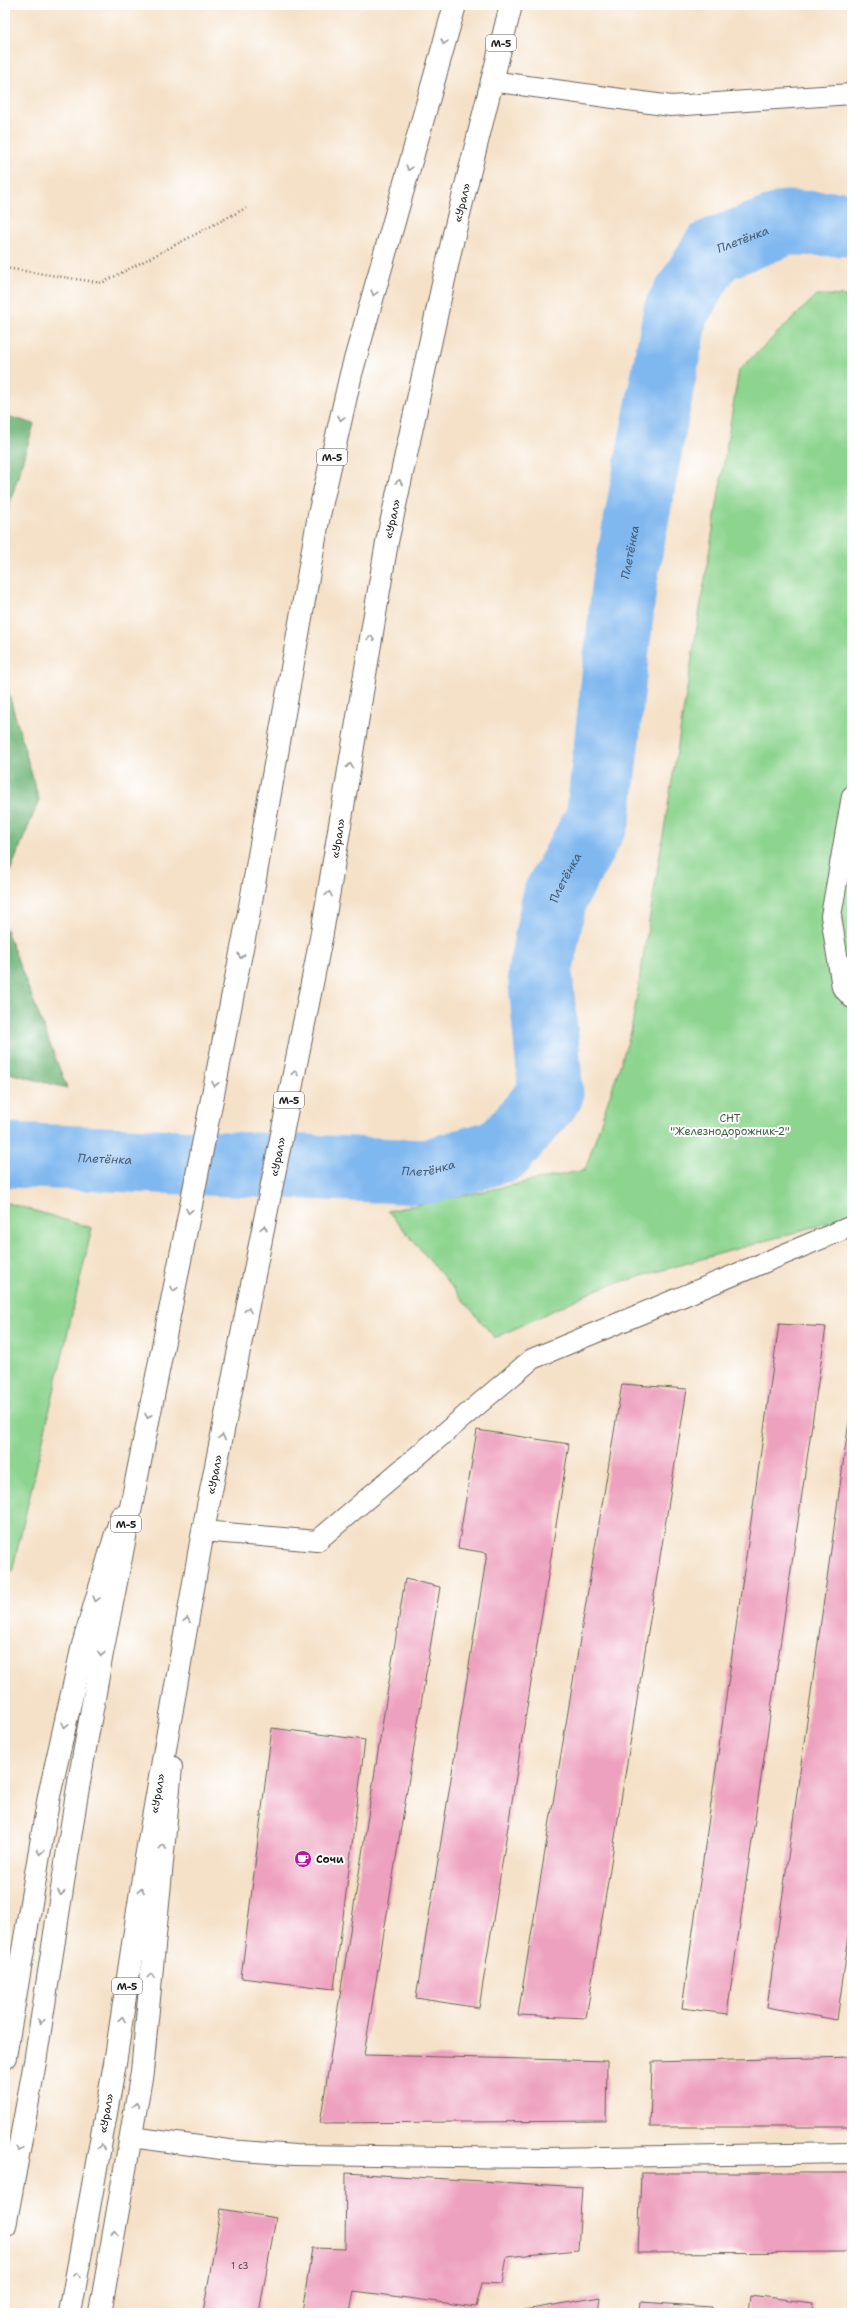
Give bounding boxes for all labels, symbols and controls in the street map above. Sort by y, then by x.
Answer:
road number: М-5 [486,35,516,51]
one-way arrow [440,39,449,46]
one-way arrow [405,164,414,171]
street label: «Урал» [450,181,474,224]
water label: Плетёнка [714,222,771,257]
one-way arrow [370,289,379,296]
one-way arrow [337,415,345,422]
road number: М-5 [317,449,347,465]
one-way arrow [395,479,403,486]
street label: «Урал» [381,498,404,540]
water label: Плетёнка [617,524,643,581]
one-way arrow [366,635,375,641]
one-way arrow [345,763,354,769]
street label: «Урал» [328,817,349,859]
water label: Плетёнка [546,850,585,904]
one-way arrow [324,891,332,897]
one-way arrow [237,953,245,959]
one-way arrow [290,1070,298,1076]
one-way arrow [211,1080,220,1087]
road number: М-5 [274,1092,304,1108]
park label: СНТ "Железнодорожник-2" [670,1111,790,1139]
street label: «Урал» [267,1136,289,1178]
water label: Плетёнка [77,1150,133,1168]
water label: Плетёнка [401,1156,457,1180]
one-way arrow [186,1208,194,1214]
one-way arrow [259,1225,268,1231]
one-way arrow [170,1286,178,1292]
one-way arrow [243,1307,251,1313]
one-way arrow [144,1413,152,1419]
one-way arrow [217,1434,226,1440]
street label: «Урал» [204,1453,226,1496]
road number: М-5 [111,1516,141,1532]
one-way arrow [92,1595,101,1602]
one-way arrow [183,1617,191,1623]
one-way arrow [98,1651,106,1657]
one-way arrow [61,1721,70,1728]
street label: «Урал» [147,1772,169,1814]
one-way arrow [159,1844,168,1850]
one-way arrow [36,1849,44,1856]
cafe icon: Сочи [293,1849,313,1869]
place label: Сочи [316,1852,344,1867]
one-way arrow [136,1887,145,1893]
one-way arrow [57,1890,66,1896]
one-way arrow [146,1973,155,1979]
road number: М-5 [112,1978,142,1994]
one-way arrow [117,2015,126,2022]
one-way arrow [37,2018,46,2024]
street label: «Урал» [96,2092,117,2134]
one-way arrow [132,2102,140,2108]
one-way arrow [96,2144,104,2150]
one-way arrow [15,2146,24,2152]
one-way arrow [110,2230,118,2236]
house number: 1 с3 [231,2260,249,2272]
one-way arrow [72,2272,81,2278]

